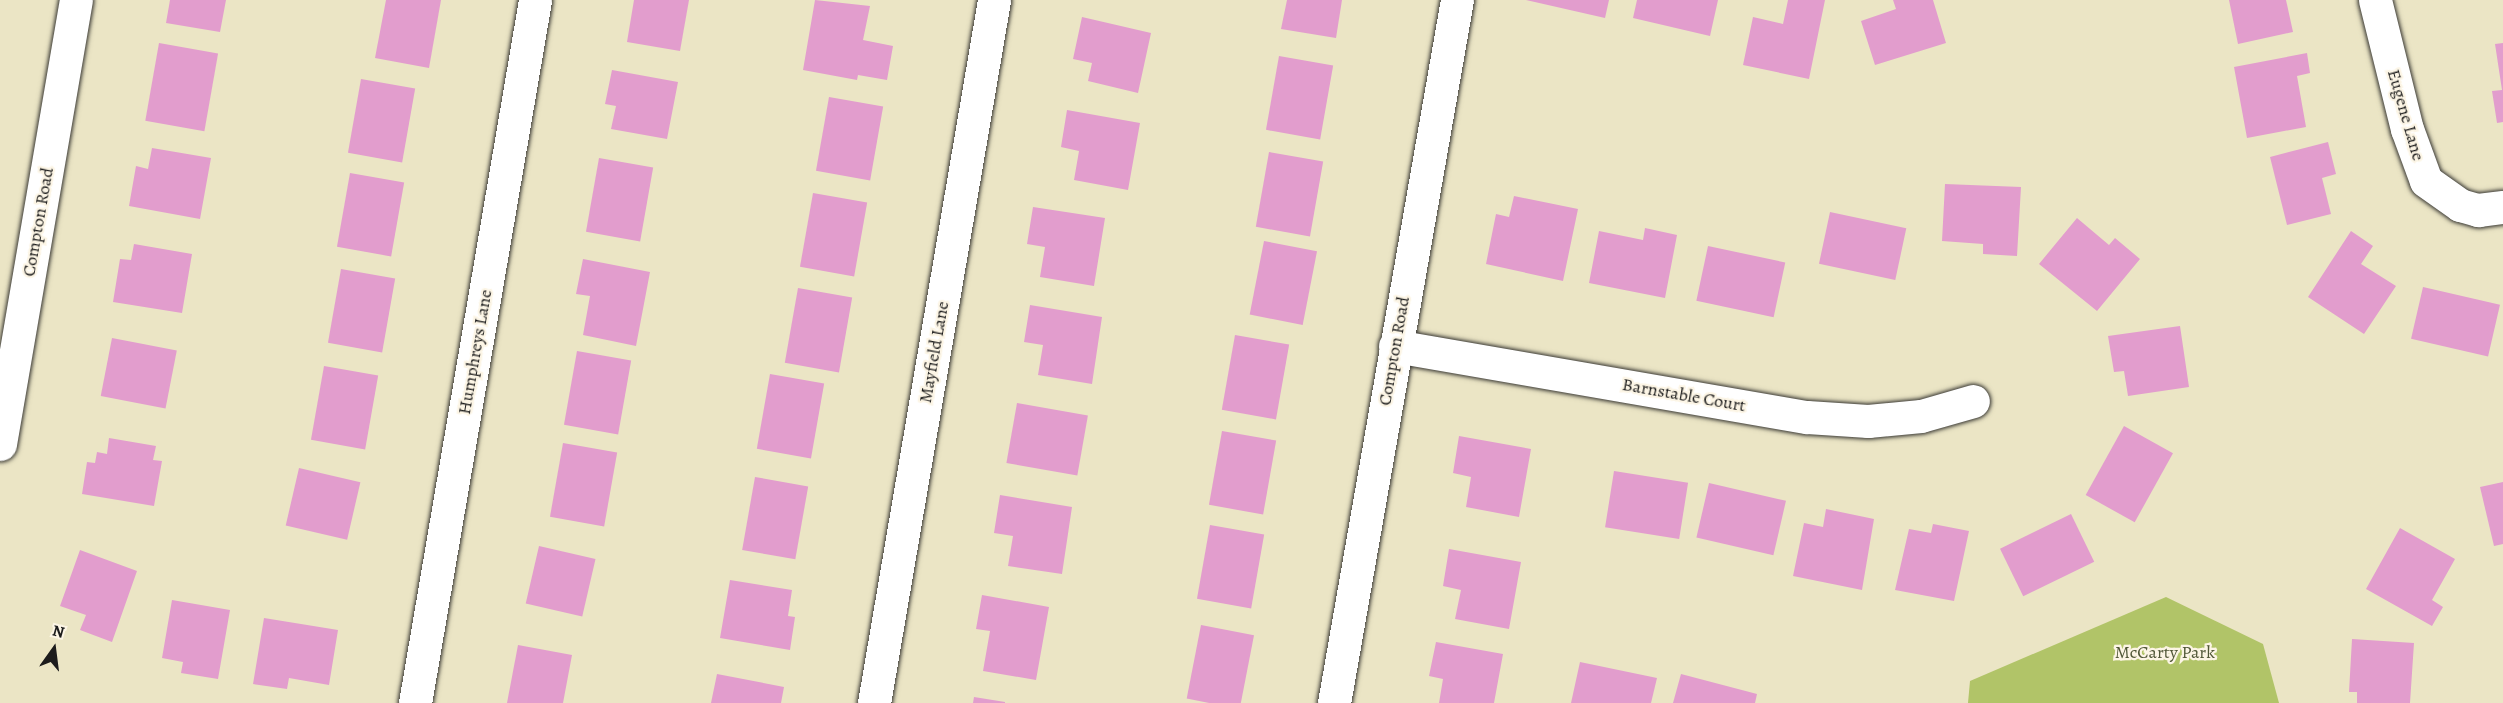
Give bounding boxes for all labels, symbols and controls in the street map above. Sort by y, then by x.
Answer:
street label: Eugene Lane [2383,67,2429,163]
street label: Compton Road [18,166,58,278]
street label: Humphreys Lane [453,288,497,416]
street label: Compton Road [1374,295,1414,407]
street label: Mayfield Lane [914,299,954,405]
street label: Barnstable Court [1621,374,1747,416]
north arrow [24,619,84,679]
text: N [50,619,67,644]
park label: McCarty Park [2115,641,2215,663]

